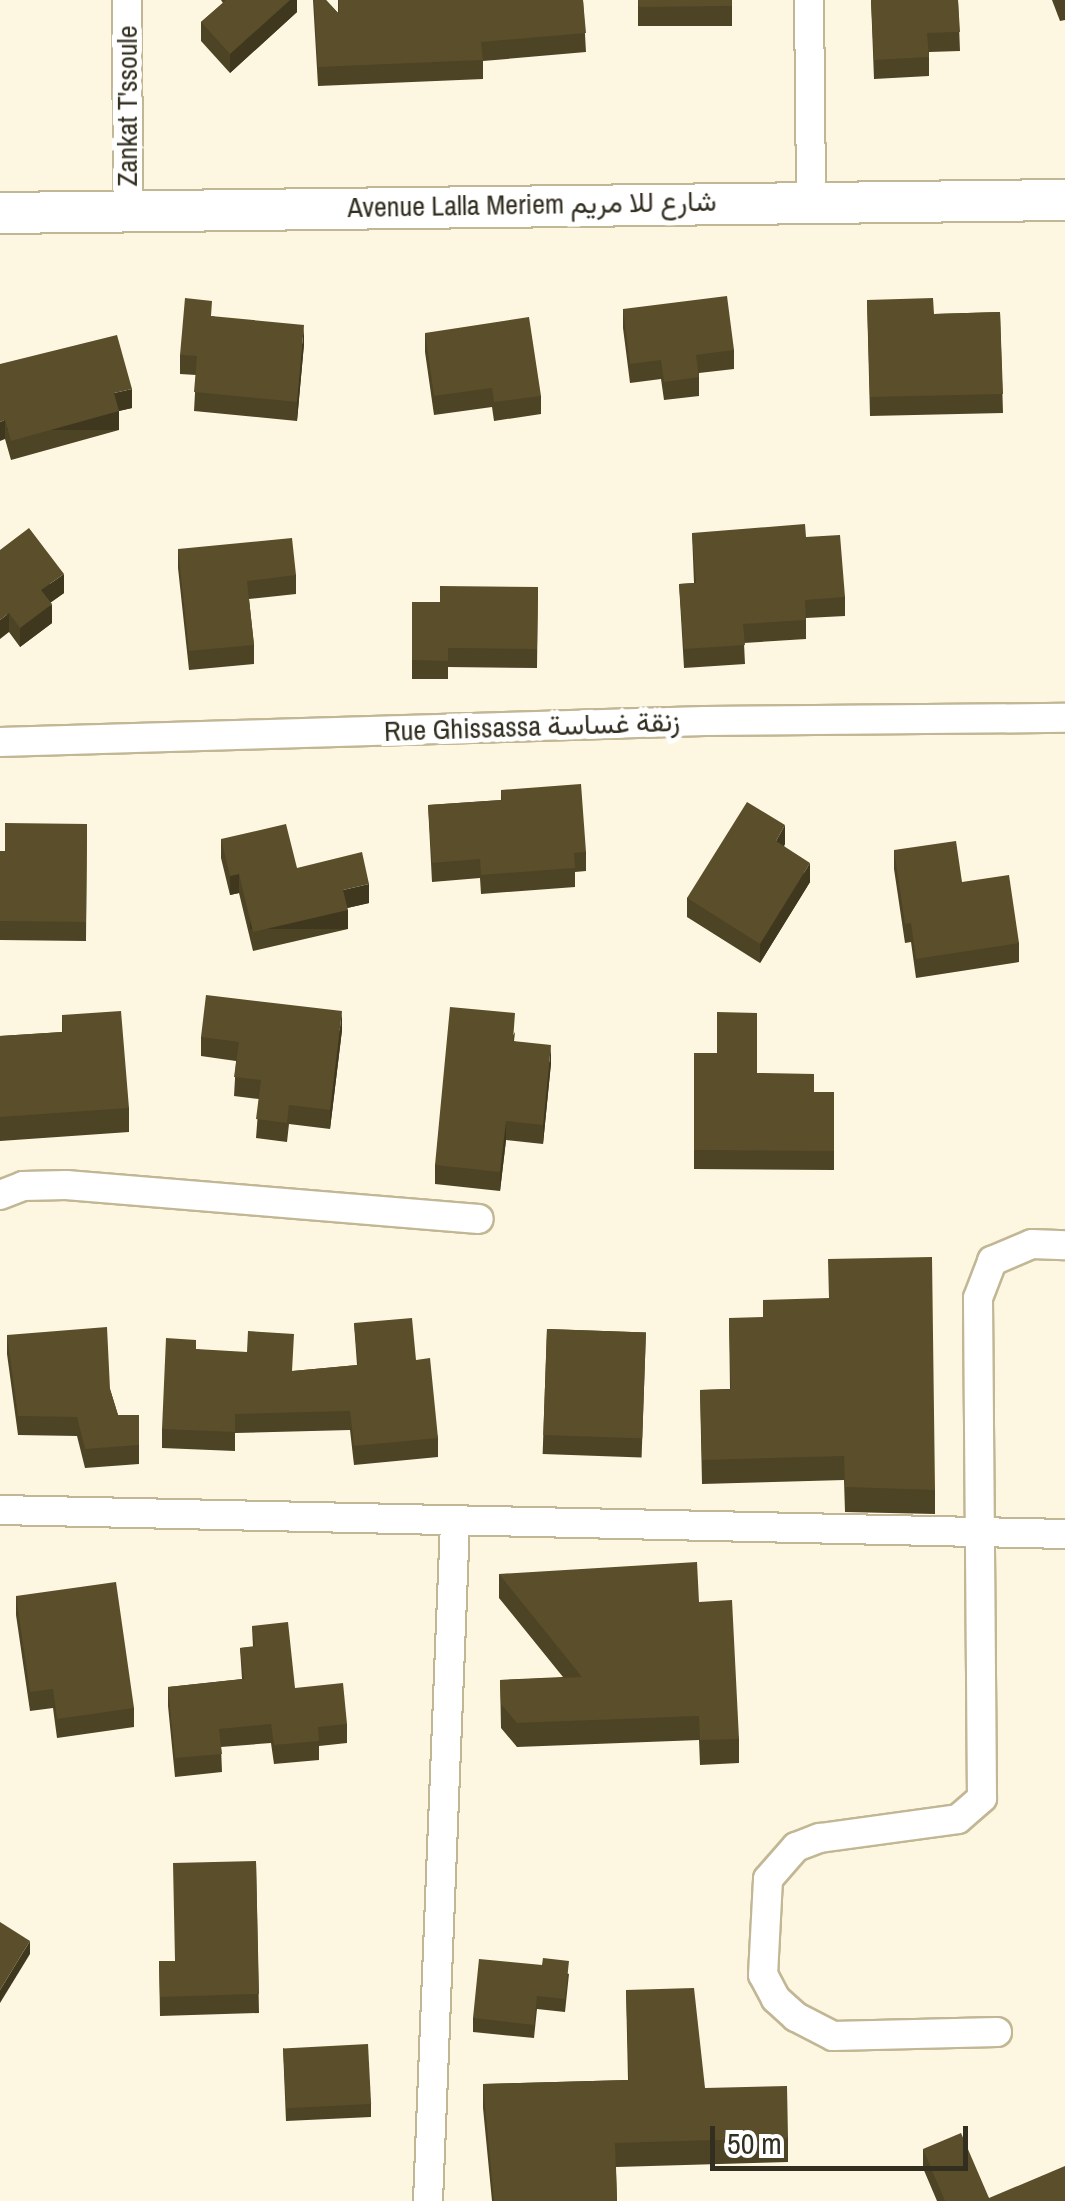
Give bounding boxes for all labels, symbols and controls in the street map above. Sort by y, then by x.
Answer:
street label: Zankat T'ssoule [110,25,144,187]
street label: Avenue Lalla Meriem شارع للا مريم [347,184,717,224]
street label: Rue Ghissassa زنقة غساسة [383,704,681,748]
scale bar [715,2106,972,2168]
text: 50 m [727,2123,782,2163]

